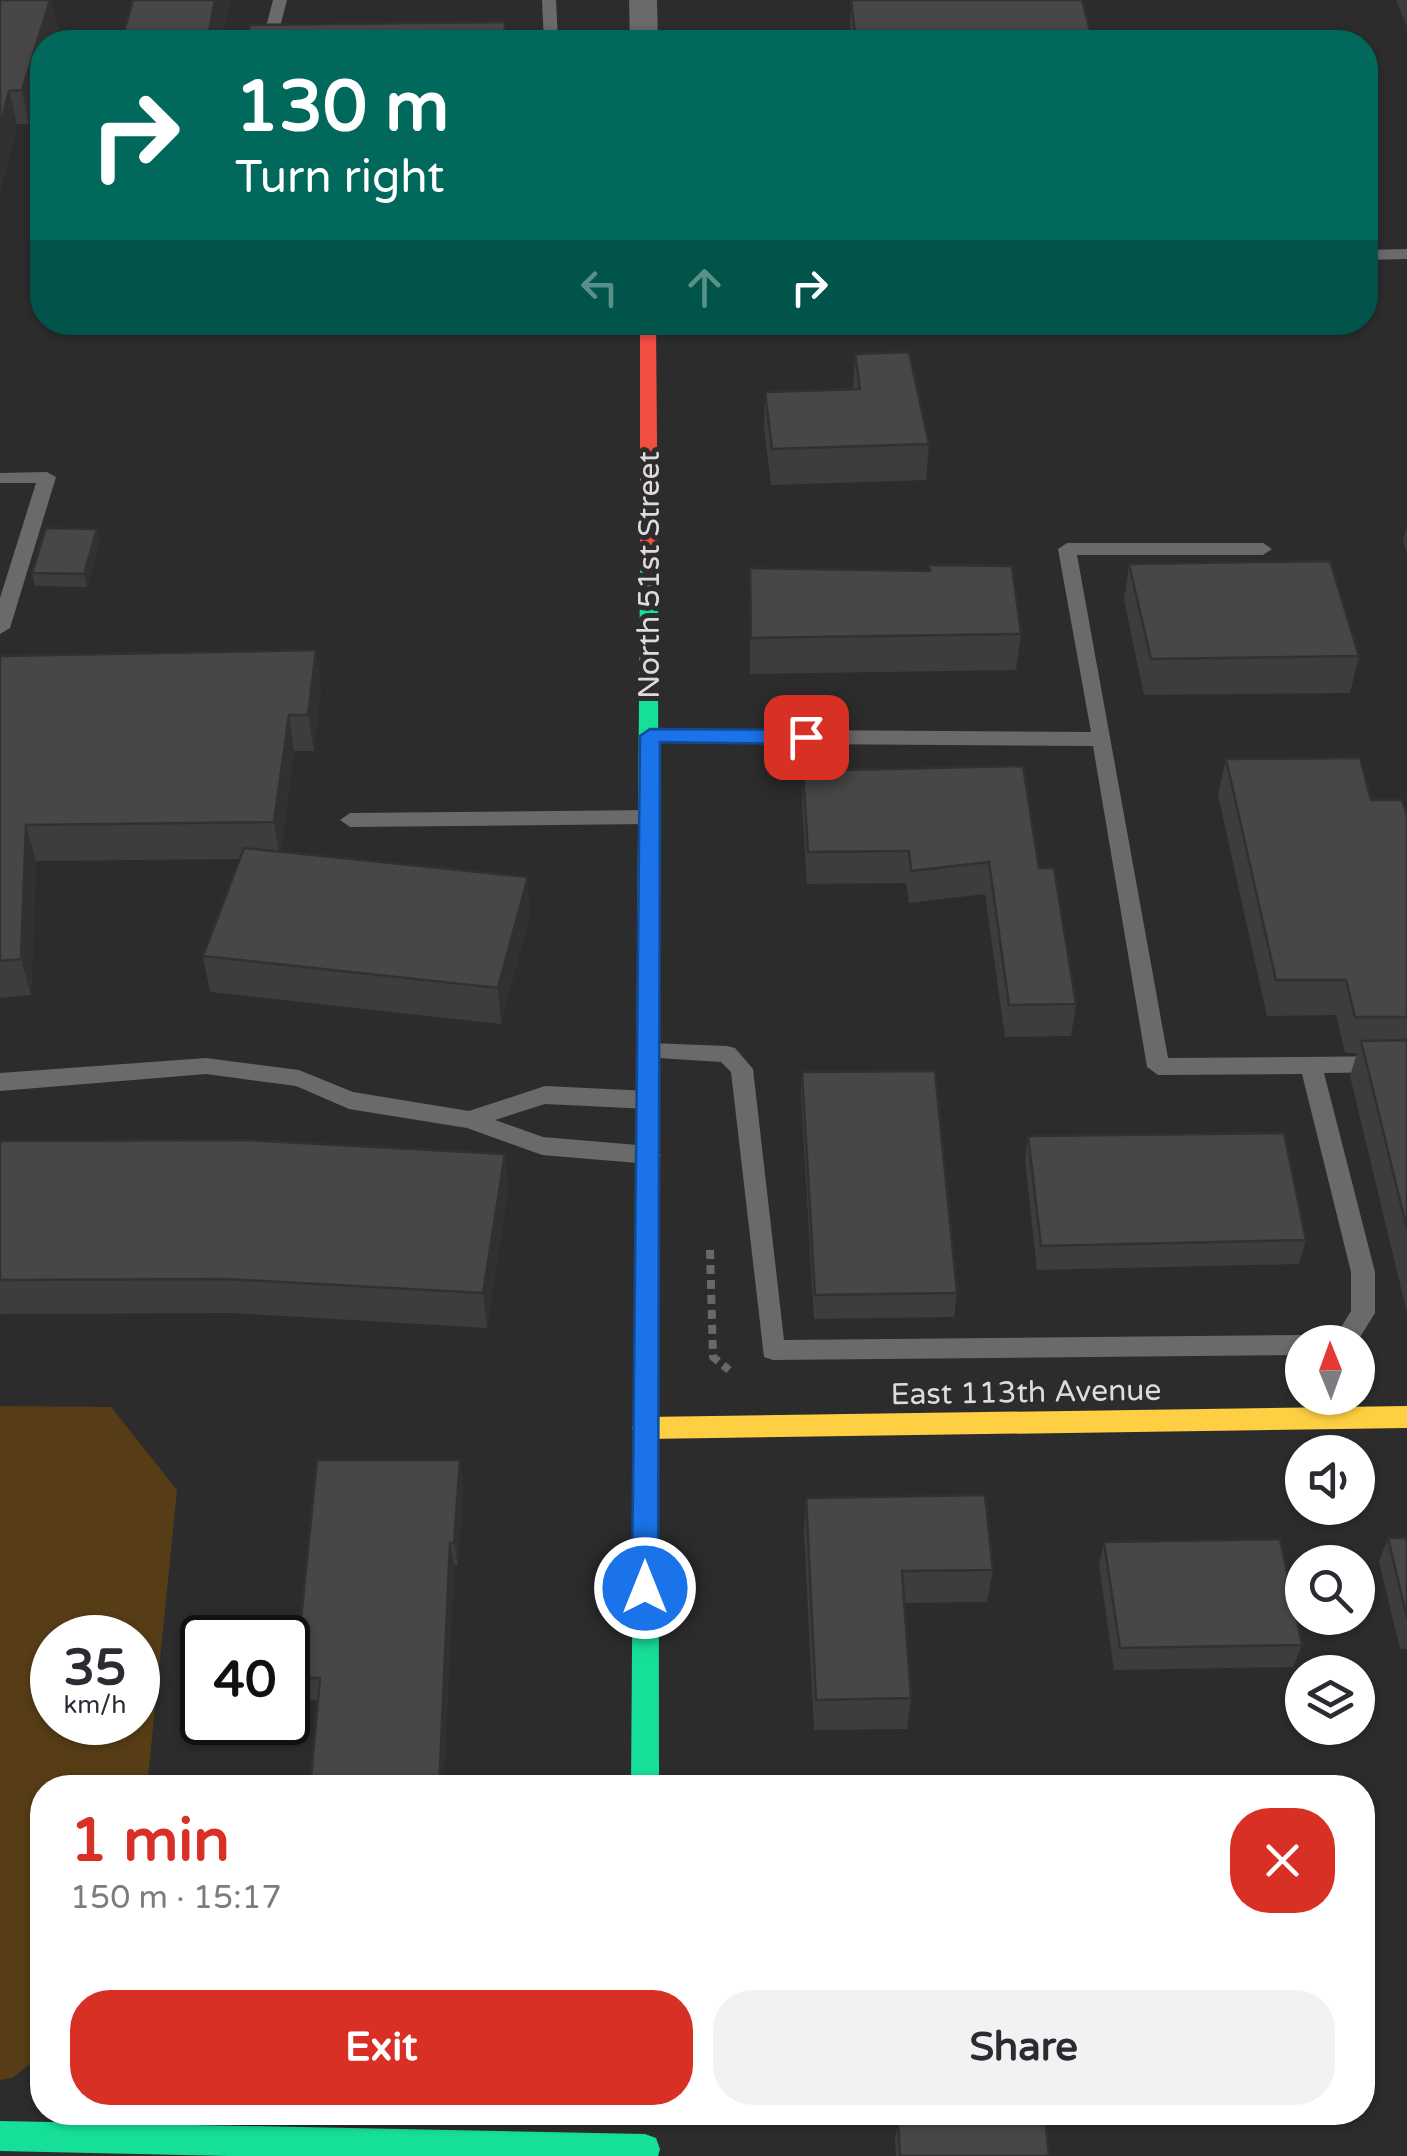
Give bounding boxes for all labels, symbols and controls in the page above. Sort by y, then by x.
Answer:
text: 130 m [235,66,449,150]
icon: right [70,70,200,200]
text: Turn right [235,151,444,205]
icon: left [572,260,627,315]
icon: ahead [677,260,732,315]
icon: right [782,260,837,315]
street label: North 51st Street [631,451,668,699]
pin [764,695,849,780]
icon: arrive [779,710,834,765]
north arrow [1285,1325,1375,1415]
map controls [1285,1325,1375,1745]
street label: East 113th Avenue [890,1372,1162,1413]
button: sound [1285,1435,1375,1525]
position arrow [593,1536,697,1640]
button: search [1285,1545,1375,1635]
speed limit sign: 40 [180,1615,310,1745]
text: 35 [64,1638,126,1698]
button: layers [1285,1655,1375,1745]
text: km/h [64,1690,126,1720]
text: 1 min [70,1805,230,1877]
button: close [1230,1808,1335,1913]
text: 150 m · 15:17 [70,1879,282,1917]
button: Exit [70,1990,693,2105]
button: Share [713,1990,1335,2105]

